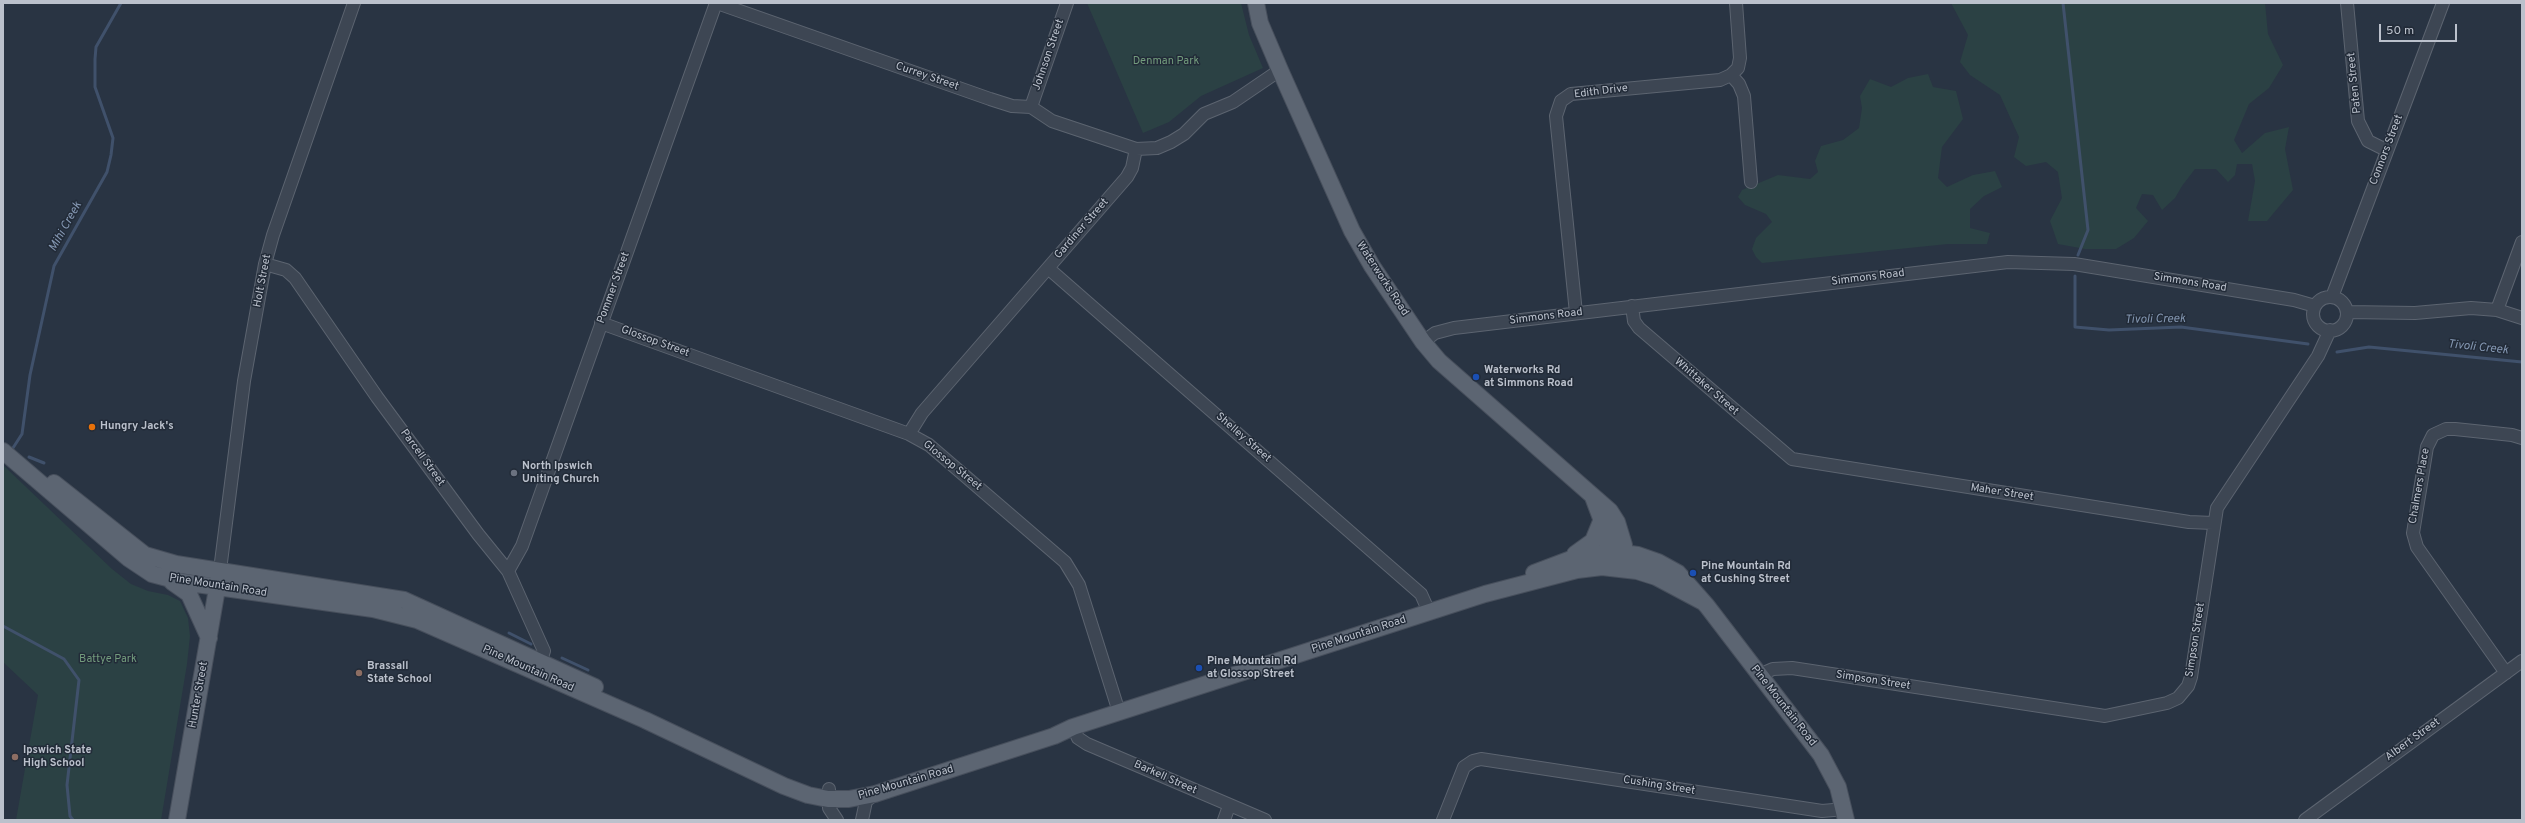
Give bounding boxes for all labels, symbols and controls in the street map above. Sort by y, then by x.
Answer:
scale bar [2381,16,2459,42]
street label: Johnson Street [1031,17,1067,93]
text: 50 m [2386,23,2414,39]
street label: Paten Street [2345,52,2365,114]
park label: Denman Park [1133,55,1199,69]
street label: Currey Street [894,60,960,94]
street label: Edith Drive [1573,82,1629,102]
street label: Connors Street [2368,113,2406,187]
street label: Gardiner Street [1052,196,1112,262]
water label: Mihi Creek [46,200,86,254]
street label: Waterworks Road [1353,239,1411,319]
street label: Pommer Street [595,250,633,326]
street label: Holt Street [251,253,275,309]
street label: Simmons Road [1831,267,1905,289]
street label: Simmons Road [2153,271,2227,295]
street label: Simmons Road [1509,306,1583,328]
water label: Tivoli Creek [2124,312,2186,328]
street label: Glossop Street [619,324,691,360]
water label: Tivoli Creek [2447,338,2509,358]
street label: Whittaker Street [1671,356,1741,418]
place label: Waterworks Rd at Simmons Road [1484,364,1573,390]
marker: Waterworks Rd at Simmons Road [1471,372,1481,382]
street label: Shelley Street [1213,410,1273,466]
place label: Hungry Jack's [100,420,174,434]
marker: Hungry Jack's [87,422,97,432]
street label: Parcell Street [397,427,447,489]
street label: Glossop Street [920,438,984,494]
street label: Chalmers Place [2407,447,2433,525]
place label: North Ipswich Uniting Church [522,460,599,486]
marker: North Ipswich Uniting Church [509,468,519,478]
street label: Maher Street [1969,481,2035,505]
place label: Pine Mountain Rd at Cushing Street [1701,560,1791,586]
marker: Pine Mountain Rd at Cushing Street [1688,568,1698,578]
street label: Pine Mountain Road [168,572,268,600]
street label: Simpson Street [2184,602,2208,678]
street label: Pine Mountain Road [1310,613,1408,657]
street label: Pine Mountain Road [480,643,576,695]
park label: Battye Park [79,653,137,667]
place label: Pine Mountain Rd at Glossop Street [1207,655,1297,681]
place label: Brassall State School [367,660,432,686]
street label: Hunter Street [187,661,211,729]
marker: Pine Mountain Rd at Glossop Street [1194,663,1204,673]
street label: Pine Mountain Road [1747,663,1819,749]
marker: Brassall State School [354,668,364,678]
street label: Simpson Street [1835,669,1911,693]
street label: Albert Street [2383,716,2443,764]
place label: Ipswich State High School [23,744,92,770]
marker: Ipswich State High School [10,752,20,762]
street label: Barkell Street [1131,758,1199,798]
street label: Pine Mountain Road [857,763,955,803]
street label: Cushing Street [1622,774,1696,798]

